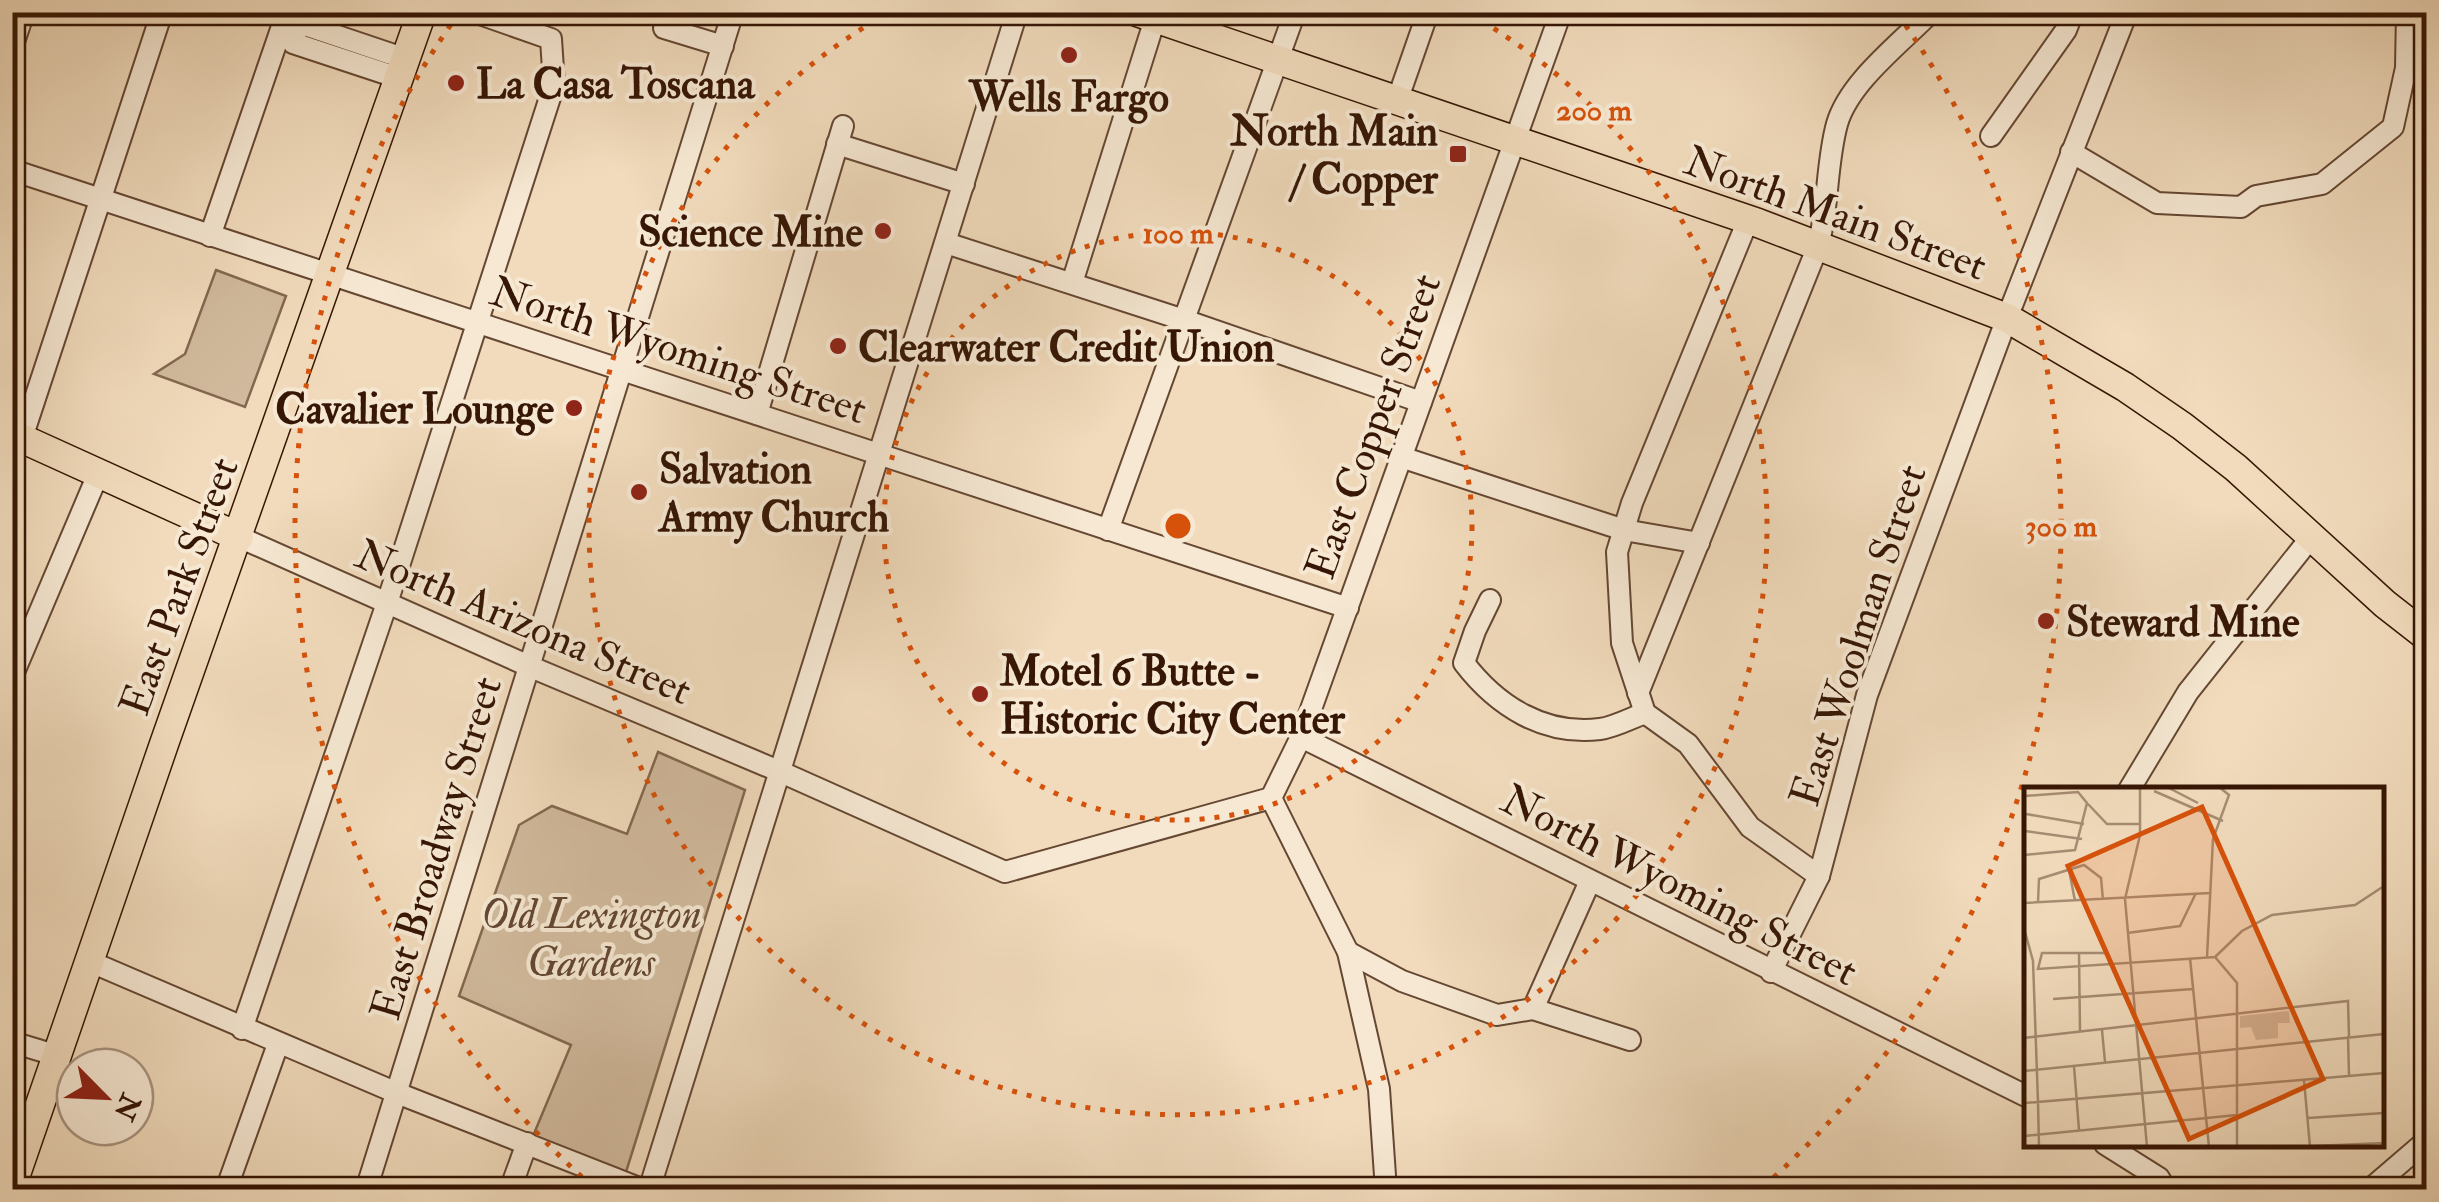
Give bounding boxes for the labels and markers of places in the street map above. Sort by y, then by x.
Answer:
marker: Wells Fargo [1058,44,1080,66]
place label: La Casa Toscana [476,59,756,111]
marker: La Casa Toscana [445,72,467,94]
place label: Wells Fargo [968,72,1169,124]
place label: North Main / Copper [1230,106,1439,206]
marker: North Main / Copper [1447,143,1469,165]
place label: Science Mine [638,207,863,259]
marker: Science Mine [872,220,894,242]
place label: Clearwater Credit Union [858,322,1275,374]
marker: Clearwater Credit Union [827,335,849,357]
place label: Cavalier Lounge [275,384,554,436]
marker: Cavalier Lounge [563,397,585,419]
place label: Salvation Army Church [657,444,889,545]
marker: Salvation Army Church [628,481,650,503]
centre of rings [1160,508,1196,544]
place label: Steward Mine [2066,597,2300,649]
marker: Steward Mine [2035,610,2057,632]
place label: Motel 6 Butte - Historic City Center [999,646,1346,747]
marker: Motel 6 Butte - Historic City Center [969,683,991,705]

